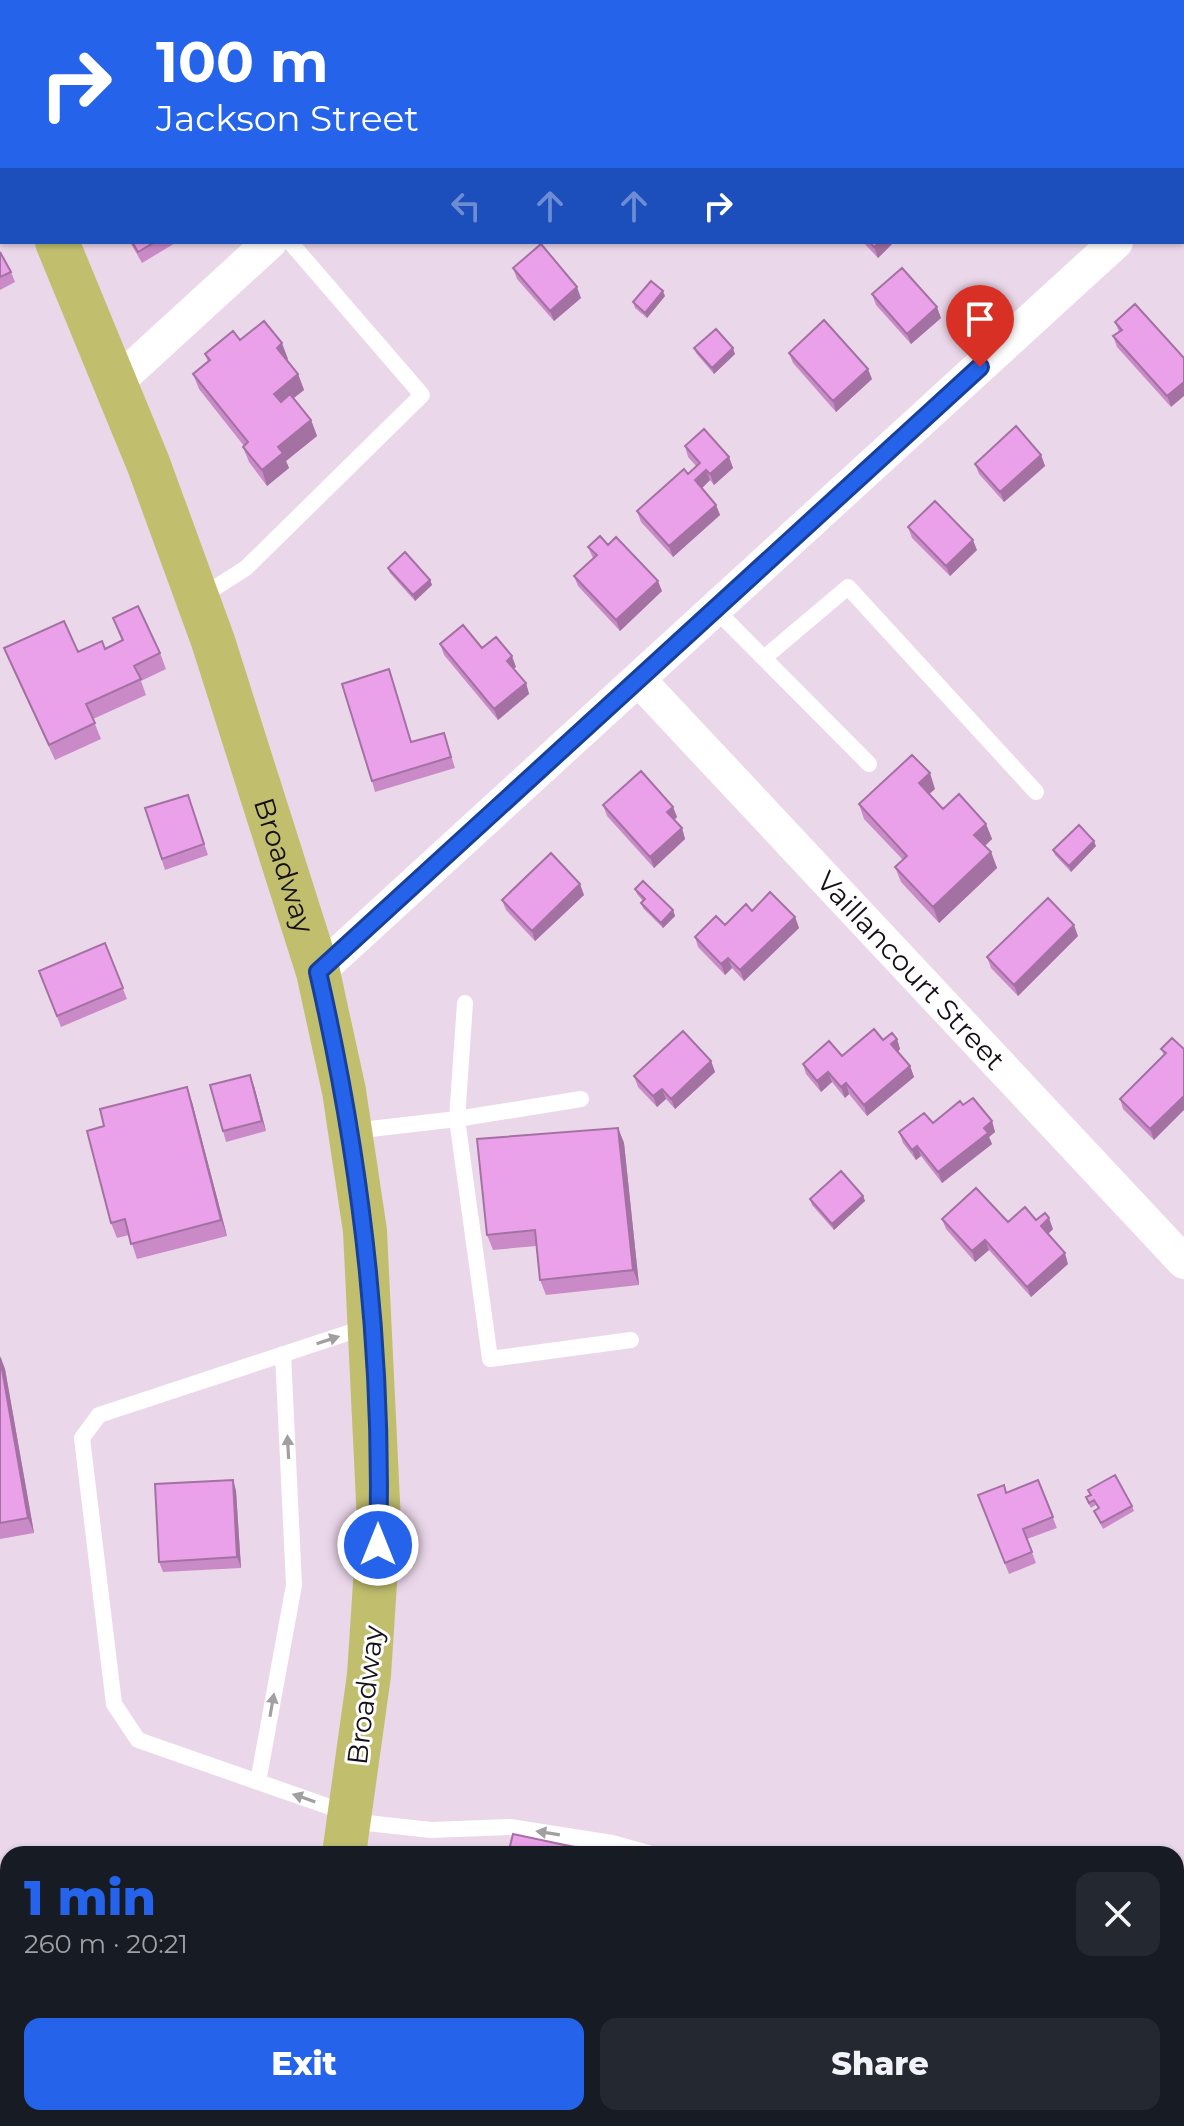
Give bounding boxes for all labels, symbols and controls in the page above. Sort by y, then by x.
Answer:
text: 100 m [156,28,329,96]
icon: right [24,32,128,136]
text: Jackson Street [156,96,419,140]
icon: left [444,184,488,228]
icon: ahead [528,184,572,228]
icon: ahead [612,184,656,228]
icon: right [696,184,740,228]
pin [946,285,1014,367]
icon: arrive [958,297,1002,341]
street label: Broadway [247,794,322,938]
street label: Vaillancourt Street [810,864,1012,1077]
one-way arrow [316,1333,340,1346]
one-way arrow [281,1434,294,1459]
position arrow [336,1503,420,1587]
street label: Broadway [340,1623,391,1767]
one-way arrow [266,1692,278,1717]
one-way arrow [292,1791,316,1803]
one-way arrow [535,1826,560,1839]
text: 1 min [24,1869,156,1927]
button: close [1076,1872,1160,1956]
text: 260 m · 20:21 [24,1928,188,1960]
button: Exit [24,2018,584,2110]
button: Share [600,2018,1160,2110]

